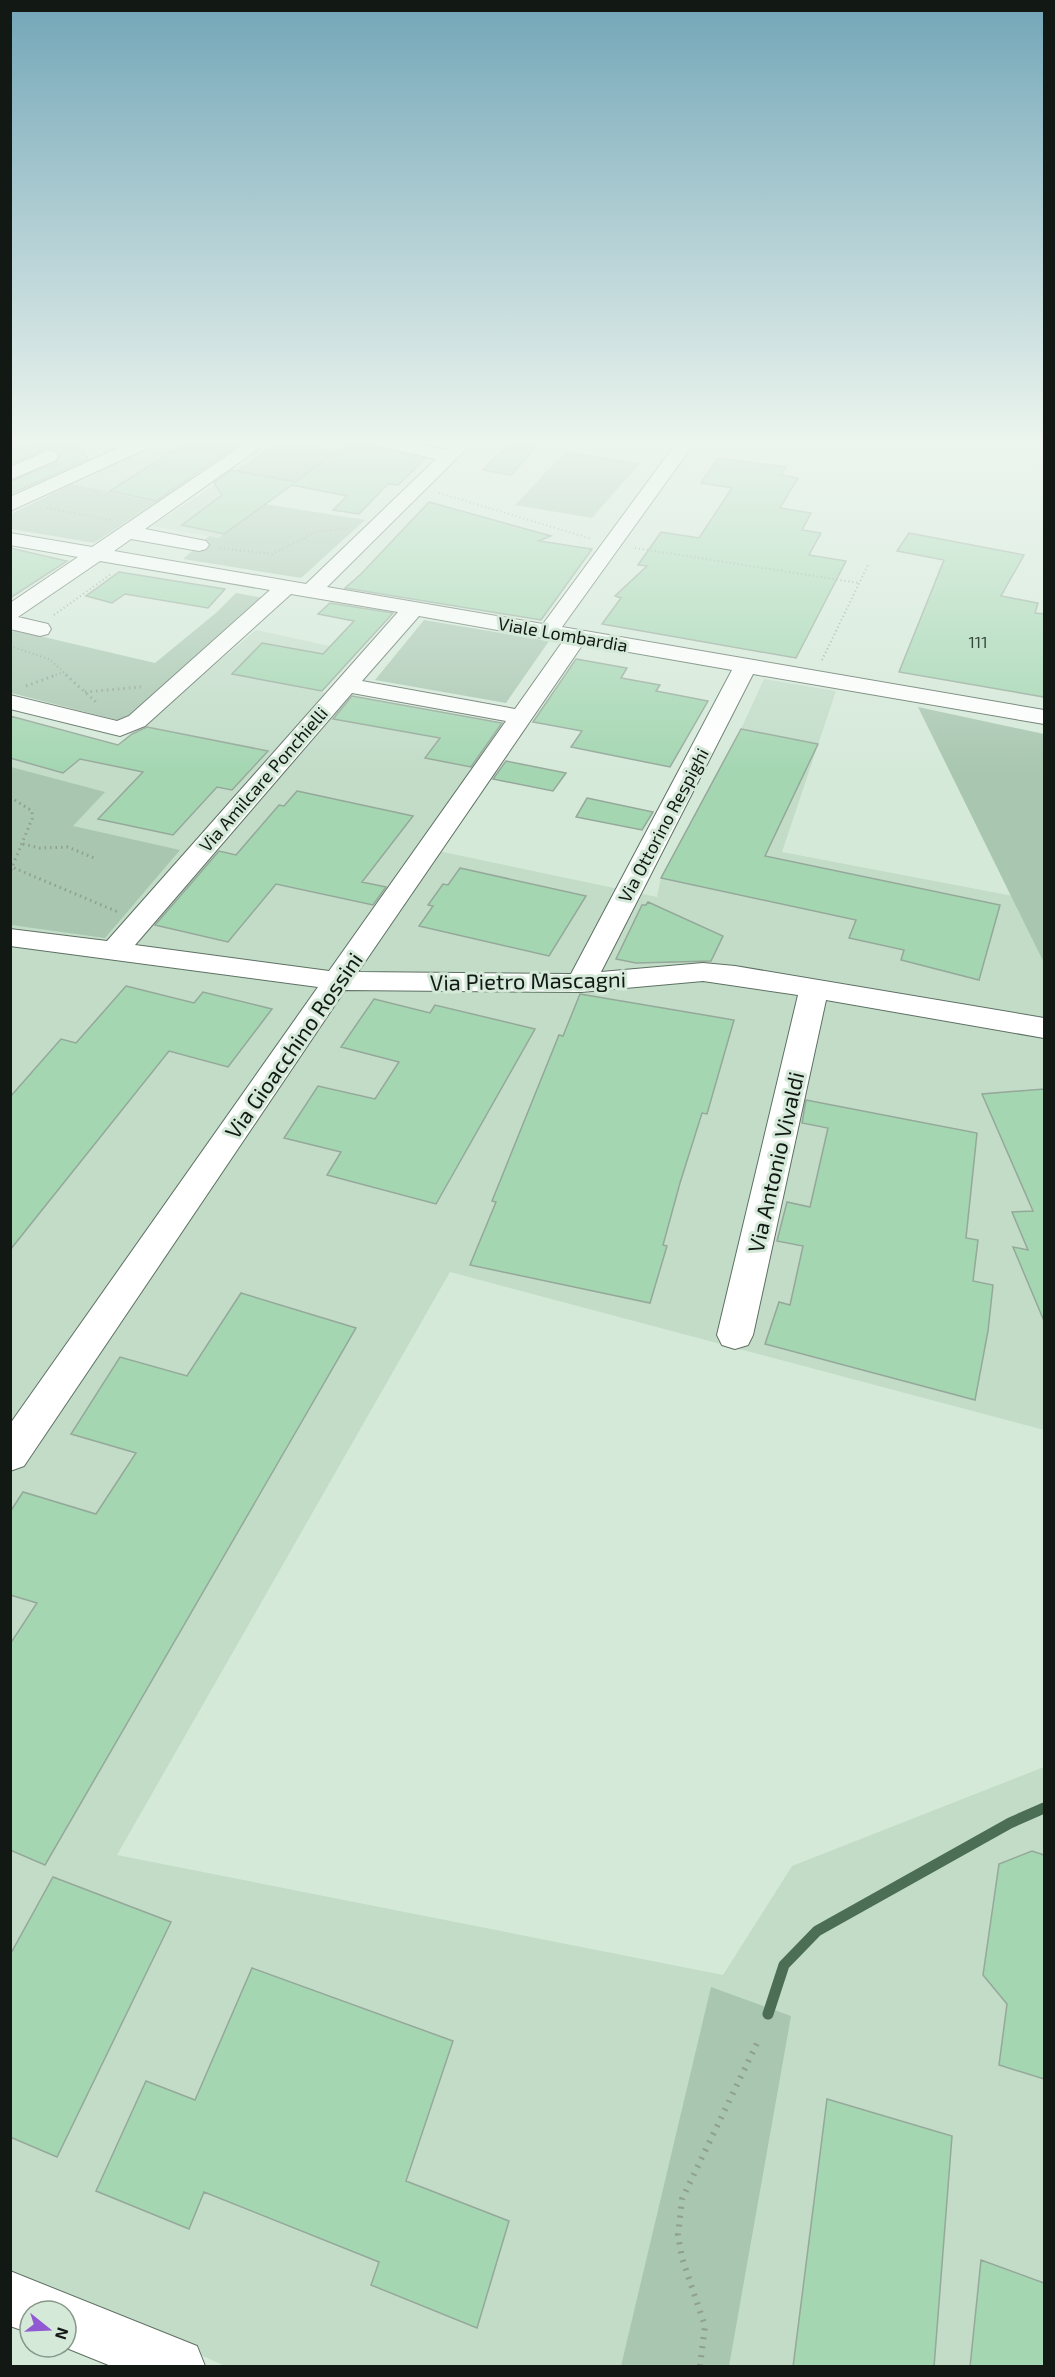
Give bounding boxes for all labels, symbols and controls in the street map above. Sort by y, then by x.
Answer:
street label: Viale Lombardia [496,612,630,656]
house number: 111 [968,632,988,651]
street label: Via Amilcare Ponchielli [194,702,332,856]
street label: Via Ottorino Respighi [613,744,713,906]
street label: Via Gioacchino Rossini [219,947,367,1143]
street label: Via Pietro Mascagni [430,965,626,995]
street label: Via Antonio Vivaldi [742,1069,808,1255]
north arrow [18,2299,78,2359]
text: N [52,2325,74,2342]

